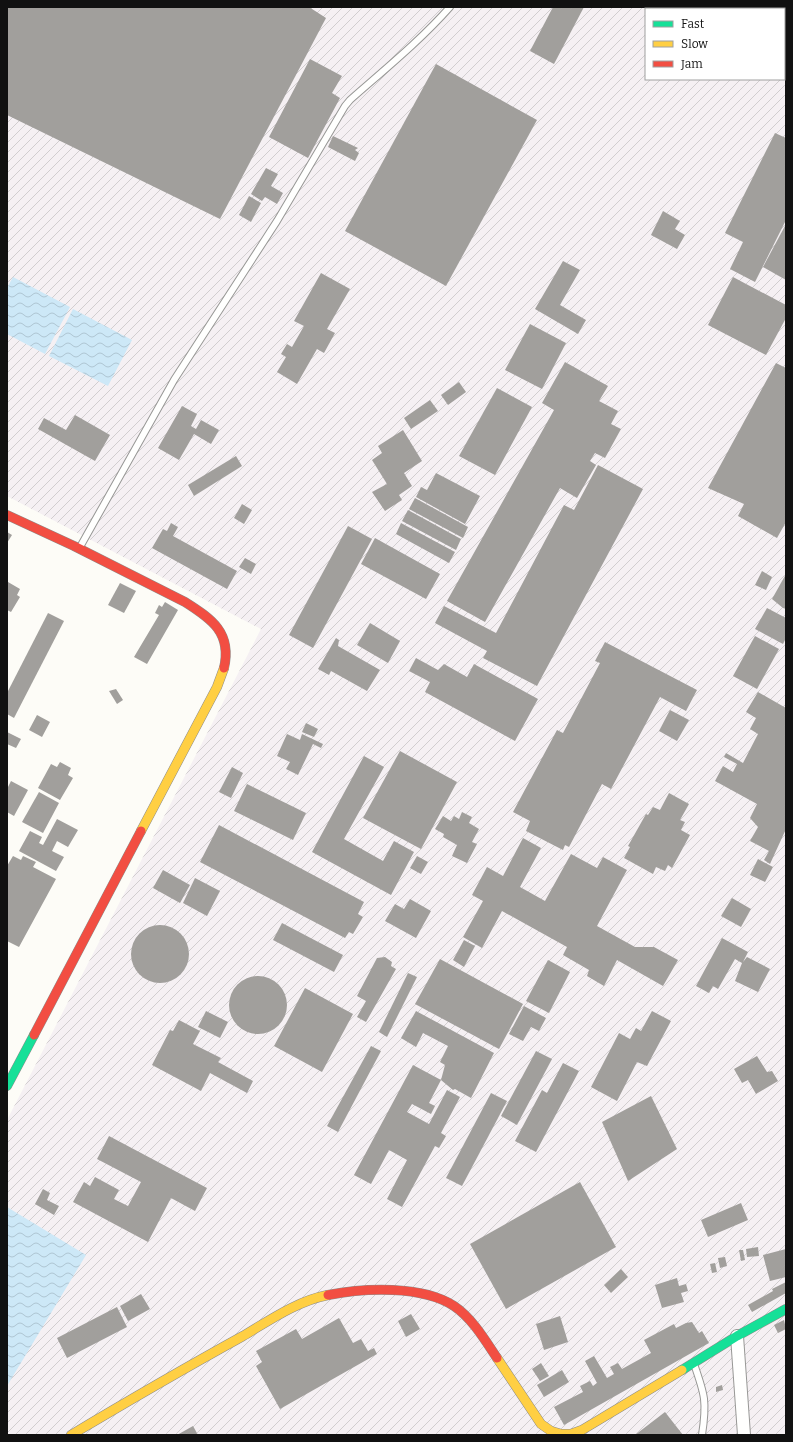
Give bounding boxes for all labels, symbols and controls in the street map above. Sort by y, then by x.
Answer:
legend [645,8,785,80]
text: Fast [681,17,705,31]
text: Slow [681,37,708,51]
text: Jam [680,57,703,71]

